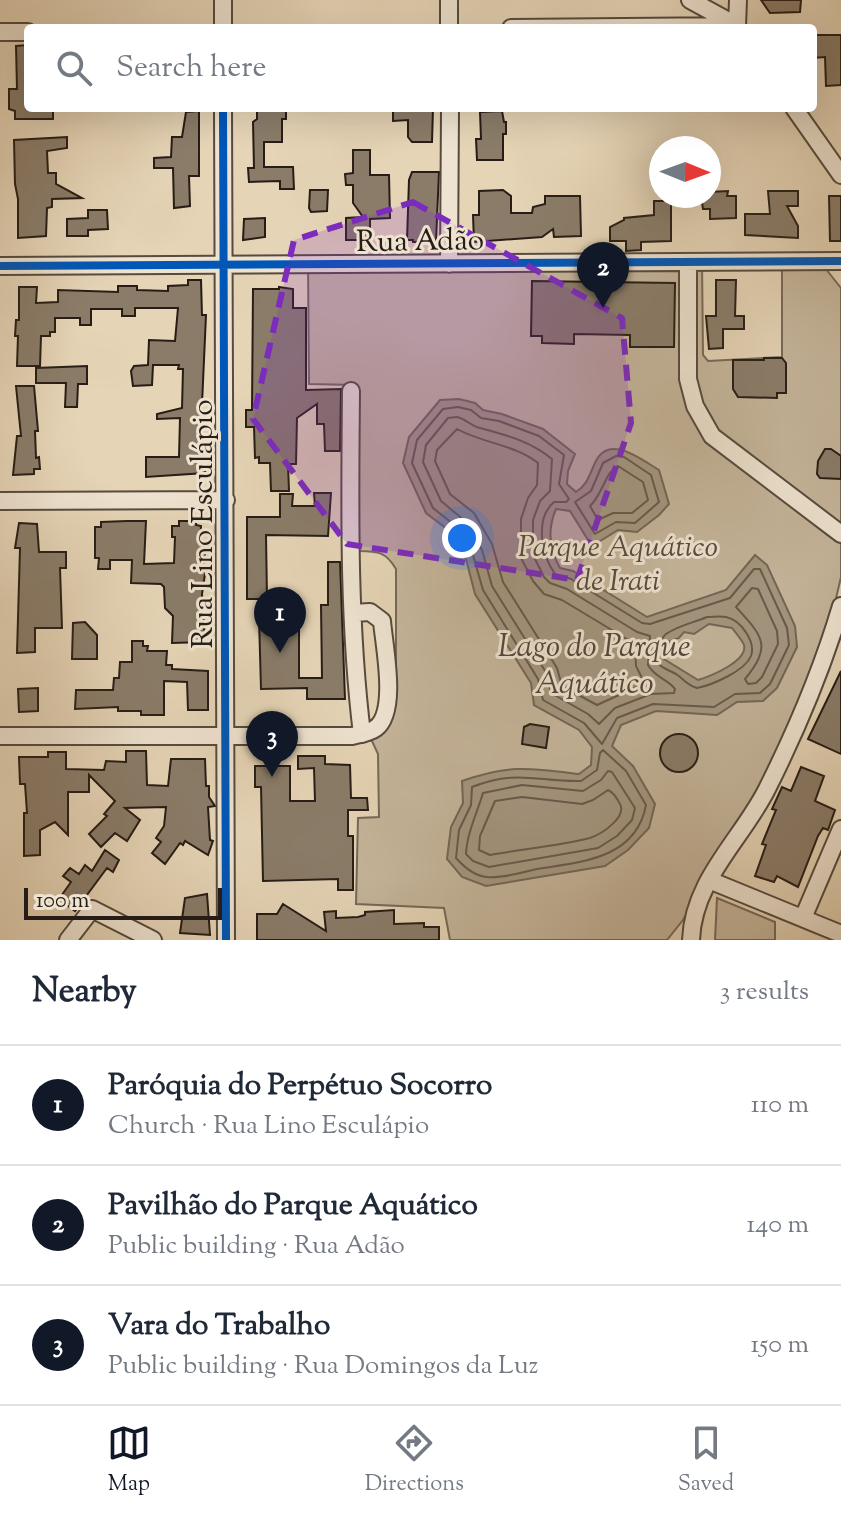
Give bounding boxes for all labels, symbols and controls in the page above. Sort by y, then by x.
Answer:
search box [24,24,817,112]
icon: search [52,46,96,90]
text: Search here [116,47,266,90]
north arrow [649,136,721,208]
street label: Rua Adão [356,220,484,265]
pin: 2 [577,242,629,308]
street label: Rua Lino Esculápio [183,399,226,649]
your location [442,518,482,558]
park label: Parque Aquático de Irati [518,527,718,604]
pin: 1 [254,587,306,653]
water label: Lago do Parque Aquático [497,625,691,708]
pin: 3 [246,711,298,777]
scale bar [24,884,222,920]
text: 100 m [36,886,89,918]
text: Nearby [32,968,137,1017]
text: 3 results [720,974,809,1011]
text: Paróquia do Perpétuo Socorro [108,1065,492,1108]
text: 1 [54,1087,62,1124]
text: 110 m [751,1087,809,1124]
text: Church · Rua Lino Esculápio [108,1108,429,1145]
text: Pavilhão do Parque Aquático [108,1185,478,1228]
text: 2 [52,1207,64,1244]
text: 140 m [746,1207,809,1244]
text: Public building · Rua Adão [108,1228,405,1265]
text: Vara do Trabalho [108,1305,330,1348]
text: 3 [53,1327,63,1364]
text: 150 m [750,1327,809,1364]
text: Public building · Rua Domingos da Luz [108,1348,538,1385]
tab: Map [107,1421,151,1501]
tab: Directions [365,1421,464,1501]
tab: Saved [678,1421,734,1501]

